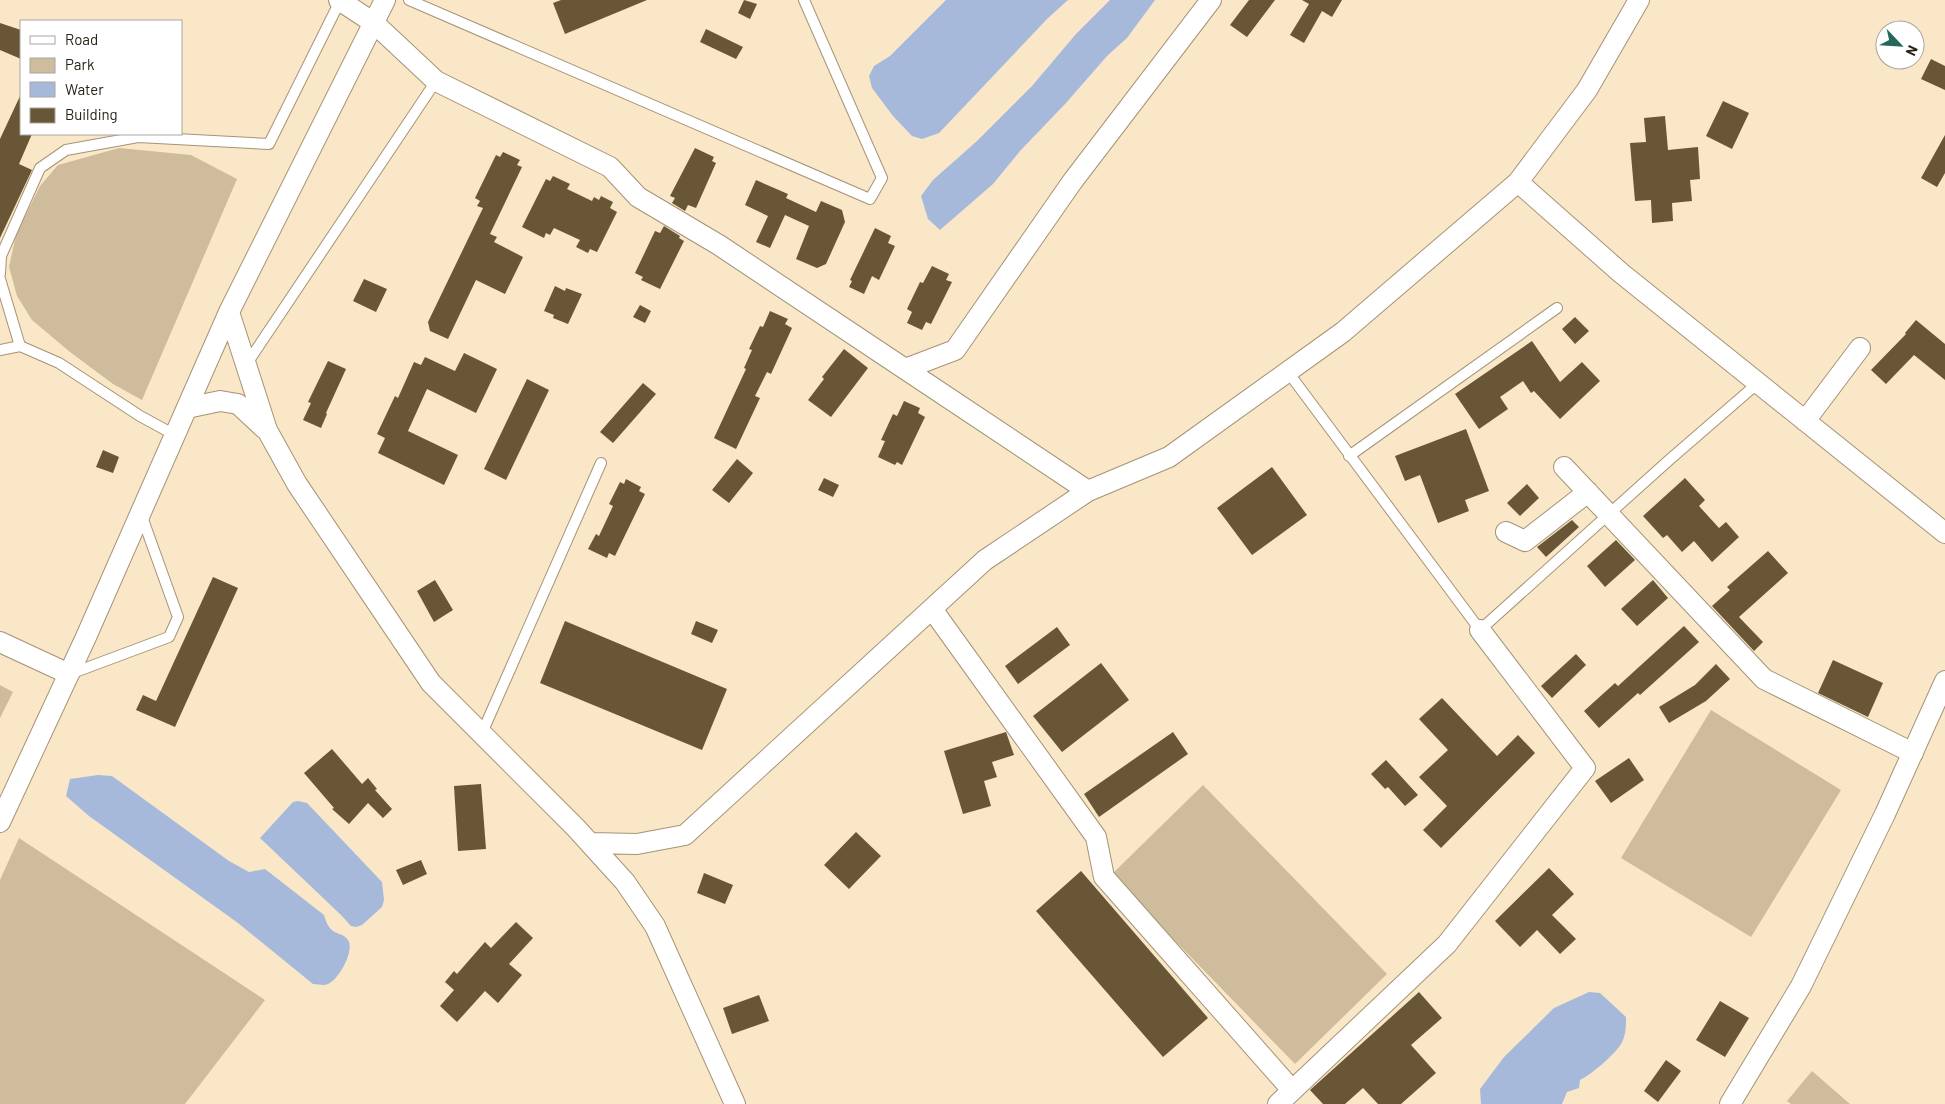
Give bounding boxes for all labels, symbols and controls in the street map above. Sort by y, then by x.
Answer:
legend [20,20,182,135]
north arrow [1875,20,1925,70]
text: Road [65,30,98,48]
text: N [1903,43,1922,59]
text: Park [65,55,95,73]
text: Water [65,80,104,98]
text: Building [65,105,118,123]

